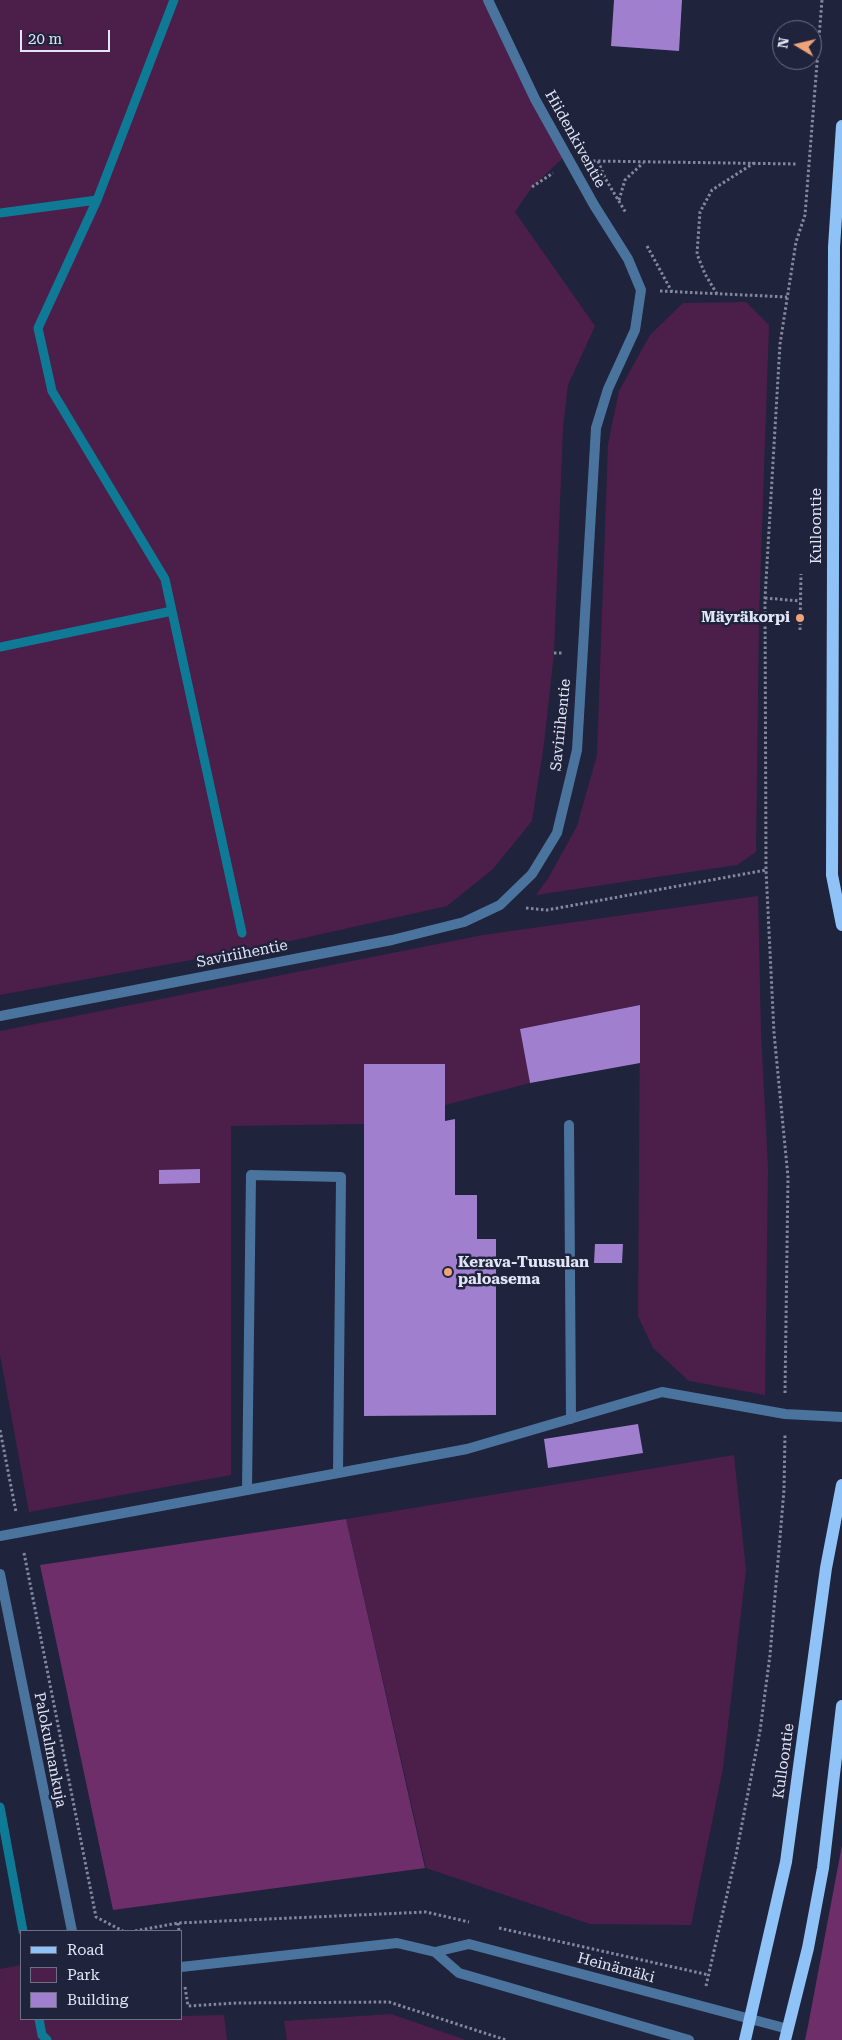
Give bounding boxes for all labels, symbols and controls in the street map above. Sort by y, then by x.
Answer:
scale bar [22,20,112,52]
north arrow [772,20,822,70]
text: 20 m [28,30,62,48]
text: N [774,36,792,49]
street label: Hiidenkiventie [541,87,609,191]
street label: Kulloontie [808,488,826,564]
place label: Mäyräkorpi [701,609,790,627]
marker: Mäyräkorpi [794,612,806,624]
street label: Saviriihentie [547,678,575,772]
street label: Saviriihentie [195,936,289,972]
place label: Kerava-Tuusulan paloasema [458,1254,589,1289]
marker: Kerava-Tuusulan paloasema [442,1266,454,1278]
street label: Palokulmankuja [30,1691,70,1809]
street label: Kulloontie [770,1722,798,1800]
legend [20,1930,182,2020]
text: Road [67,1941,104,1959]
street label: Heinämäki [575,1949,657,1987]
text: Park [67,1966,100,1984]
text: Building [67,1991,128,2009]

